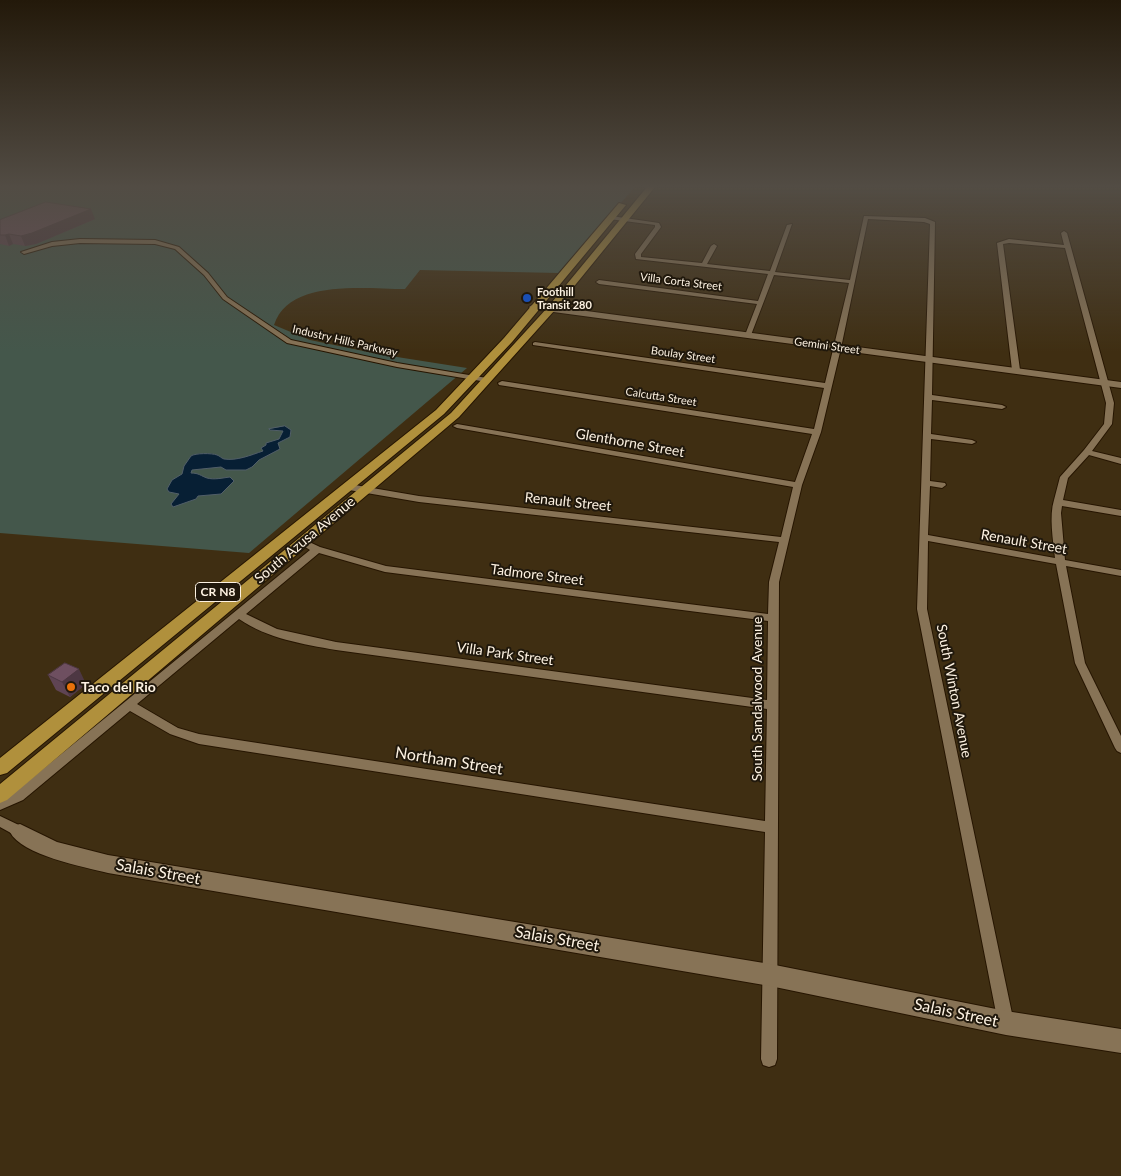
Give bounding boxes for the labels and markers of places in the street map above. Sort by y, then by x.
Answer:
place label: Foothill Transit 280 [537,285,592,311]
marker: Foothill Transit 280 [521,292,533,304]
place label: Taco del Rio [81,679,156,695]
marker: Taco del Rio [65,681,77,693]

